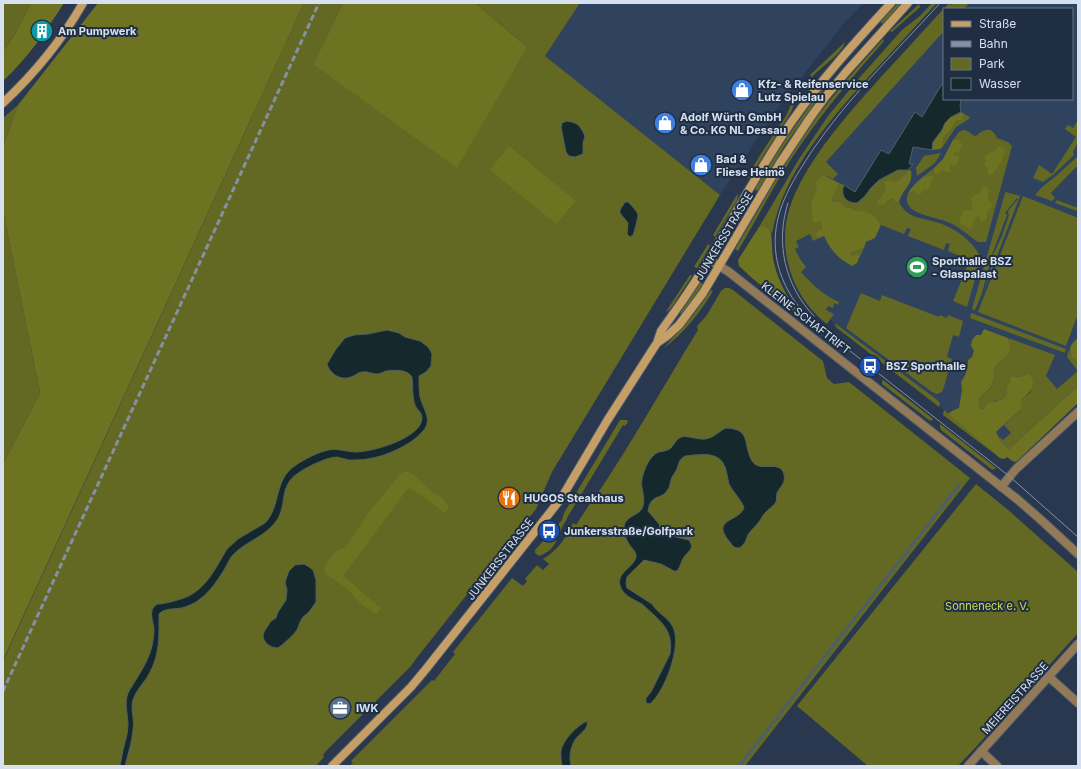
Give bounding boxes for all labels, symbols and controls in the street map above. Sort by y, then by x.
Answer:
legend [943,8,1073,100]
text: Straße [979,16,1016,31]
building icon: Am Pumpwerk [29,18,55,44]
place label: Am Pumpwerk [58,24,137,38]
text: Bahn [979,36,1008,51]
text: Park [979,56,1005,71]
text: Wasser [979,76,1022,91]
shop icon: Kfz- & Reifenservice Lutz Spielau [729,77,755,103]
place label: Kfz- & Reifenservice Lutz Spielau [758,77,869,104]
shop icon: Adolf Würth GmbH & Co. KG NL Dessau [652,110,678,136]
place label: Adolf Würth GmbH & Co. KG NL Dessau [680,110,787,137]
shop icon: Bad & Fliese Heimö [688,152,714,178]
place label: Bad & Fliese Heimö [716,152,785,179]
street label: JUNKERSSTRASSE [692,189,756,283]
sports icon: Sporthalle BSZ - Glaspalast [904,254,930,280]
place label: Sporthalle BSZ - Glaspalast [932,254,1012,281]
street label: KLEINE SCHAFTRIFT [759,279,853,357]
bus stop icon: BSZ Sporthalle [857,353,883,379]
place label: BSZ Sporthalle [886,359,966,373]
restaurant icon: HUGOS Steakhaus [496,485,522,511]
place label: HUGOS Steakhaus [524,491,624,505]
street label: JUNKERSSTRASSE [464,515,536,603]
bus stop icon: Junkersstraße/Golfpark [536,518,562,544]
place label: Junkersstraße/Golfpark [564,524,694,538]
park label: Sonneneck e. V. [945,599,1029,613]
street label: MEIEREISTRASSE [979,659,1051,737]
office icon: IWK [327,695,353,721]
place label: IWK [356,701,379,715]

